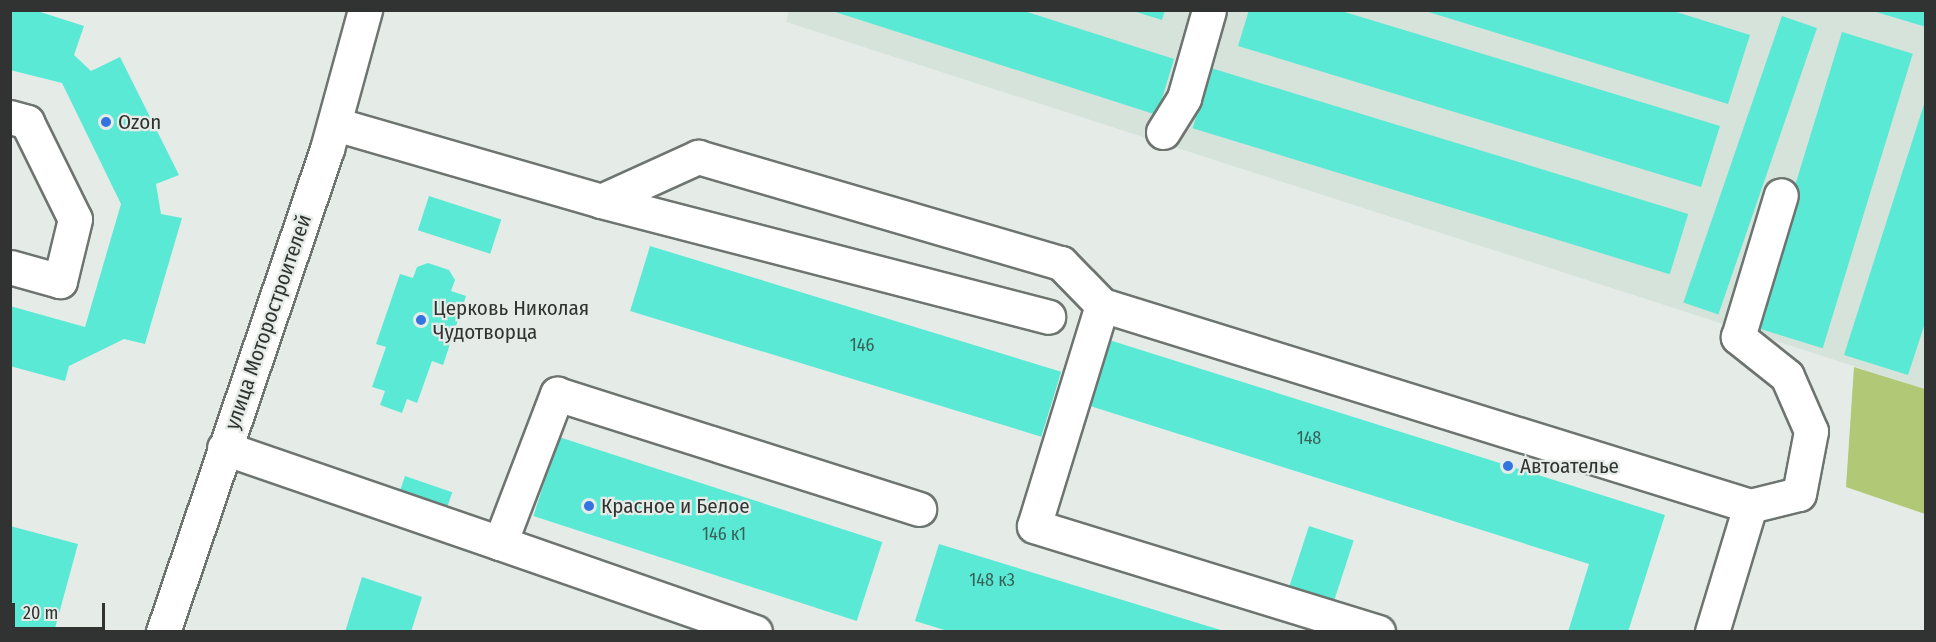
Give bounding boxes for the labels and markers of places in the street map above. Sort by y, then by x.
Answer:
place label: Ozon [118,109,161,135]
marker: Ozon [99,115,113,129]
place label: Церковь Николая Чудотворца [433,295,589,345]
marker: Церковь Николая Чудотворца [414,313,428,327]
place label: Автоателье [1520,453,1619,479]
marker: Автоателье [1501,459,1515,473]
place label: Красное и Белое [601,493,750,519]
marker: Красное и Белое [582,499,596,513]

